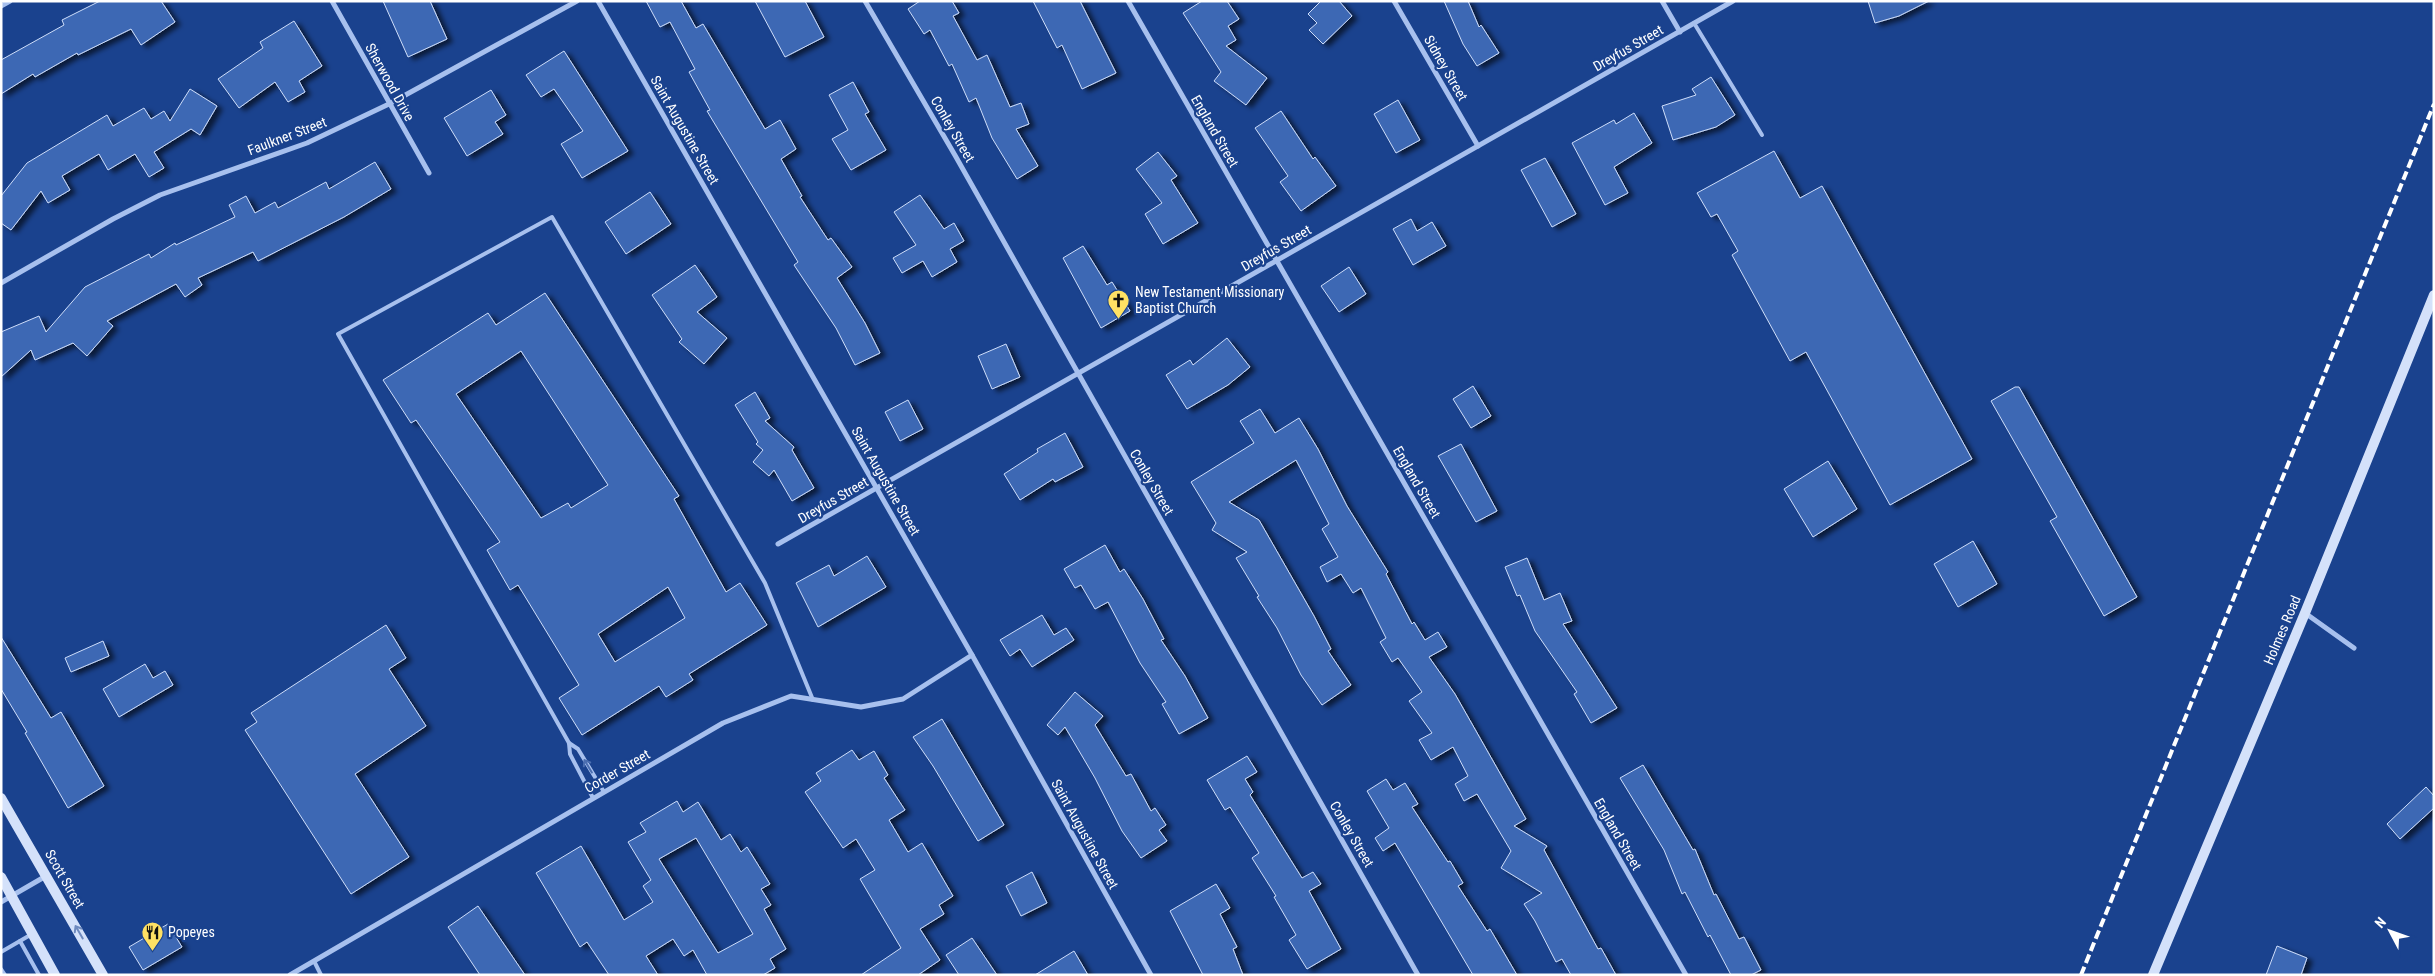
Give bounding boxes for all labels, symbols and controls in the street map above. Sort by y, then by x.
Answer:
street label: Dreyfus Street [1590,22,1666,74]
street label: Sidney Street [1421,33,1471,103]
street label: Sherwood Drive [362,40,418,124]
street label: Saint Augustine Street [647,73,723,187]
street label: England Street [1188,92,1242,170]
street label: Conley Street [928,93,978,165]
street label: Faulkner Street [245,114,329,158]
street label: Dreyfus Street [1238,222,1314,274]
place label: New Testament Missionary Baptist Church [1135,284,1285,316]
church icon: New Testament Missionary Baptist Church [1107,288,1131,319]
street label: Saint Augustine Street [848,424,924,538]
street label: England Street [1390,443,1444,521]
street label: Conley Street [1127,446,1177,518]
street label: Dreyfus Street [795,474,871,526]
street label: Holmes Road [2260,593,2304,667]
street label: Corder Street [581,746,653,796]
one-way arrow [583,759,593,773]
street label: Saint Augustine Street [1048,776,1122,892]
street label: England Street [1591,795,1645,873]
street label: Conley Street [1327,798,1377,870]
street label: Scott Street [42,847,88,911]
north arrow [2365,906,2415,956]
text: N [2371,914,2389,931]
restaurant icon: Popeyes [140,920,164,951]
place label: Popeyes [168,924,215,940]
one-way arrow [74,926,84,940]

